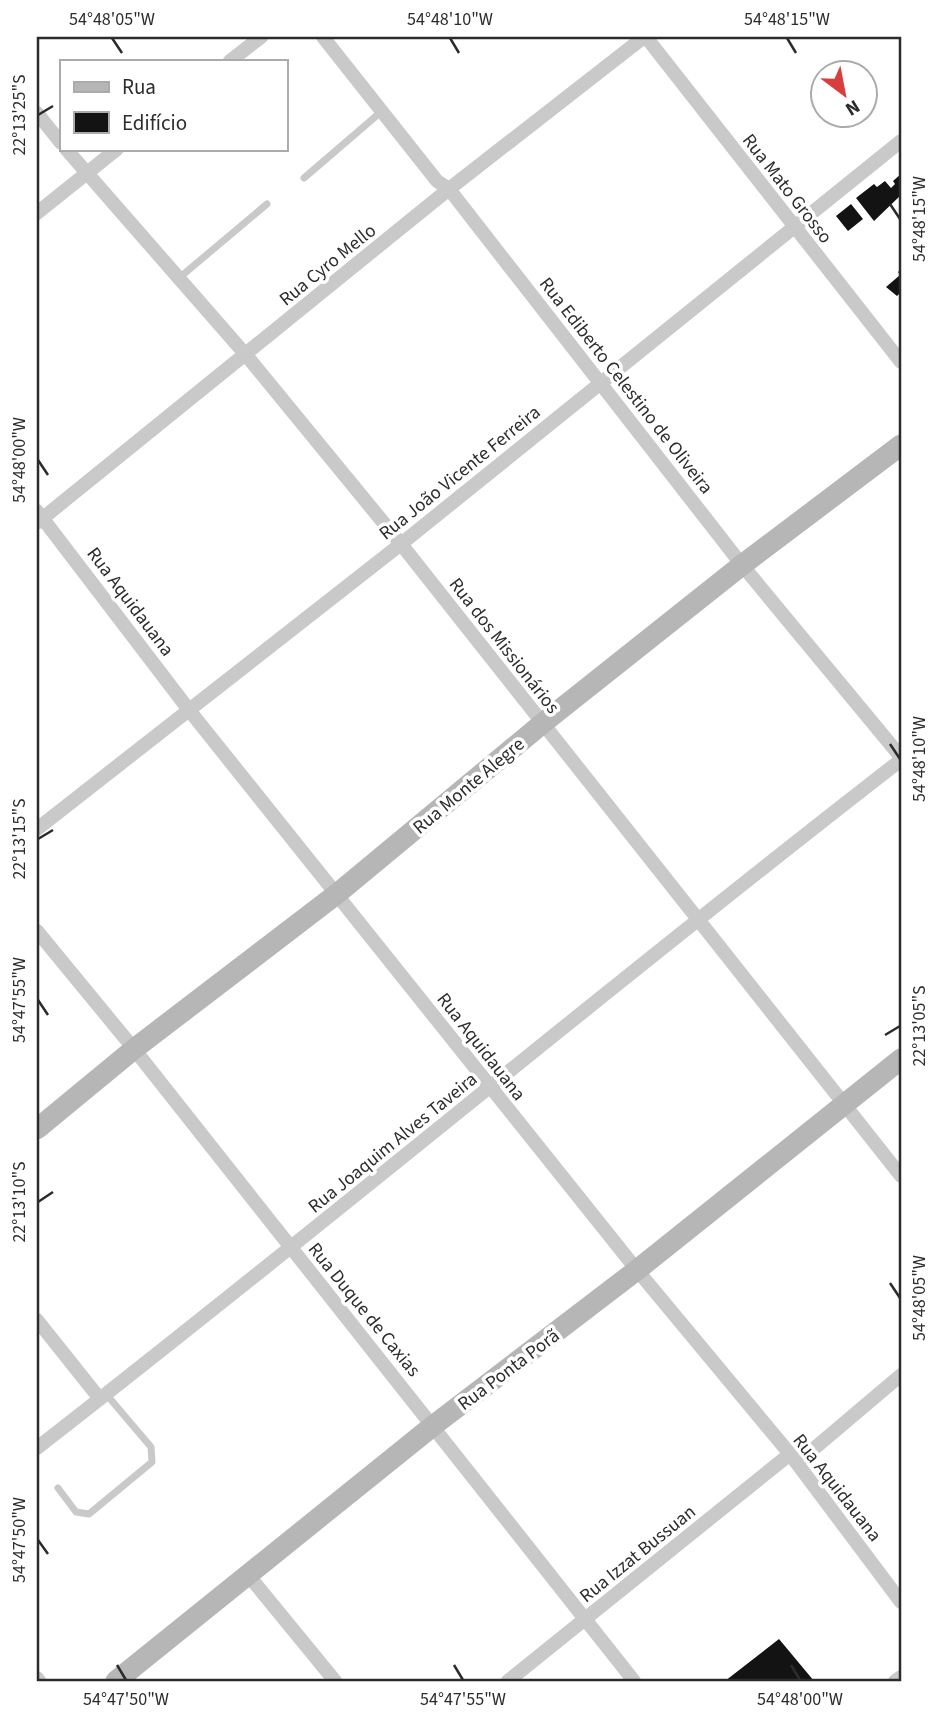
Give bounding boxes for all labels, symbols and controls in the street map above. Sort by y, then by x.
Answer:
text: 54°48'05"W [69,7,155,32]
text: 54°48'10"W [407,7,493,32]
text: 54°48'15"W [744,7,830,32]
legend [60,60,287,150]
north arrow [808,60,878,130]
text: Rua [122,72,156,102]
text: 22°13'25"S [7,74,32,156]
text: N [840,92,865,122]
text: Edifício [122,108,187,138]
street label: Rua Mato Grosso [735,128,838,249]
text: 54°48'15"W [907,176,932,262]
street label: Rua Cyro Mello [274,218,382,313]
street label: Rua Ediberto Celestino de Oliveira [532,272,719,500]
street label: Rua João Vicente Ferreira [373,400,546,547]
text: 54°48'00"W [7,417,32,503]
street label: Rua Aquidauana [80,542,180,662]
street label: Rua dos Missionários [442,572,566,720]
text: 54°48'10"W [907,716,932,802]
street label: Rua Monte Alegre [407,731,531,841]
text: 22°13'15"S [7,798,32,880]
text: 54°47'55"W [7,957,32,1043]
text: 22°13'05"S [907,985,932,1067]
street label: Rua Aquidauana [430,987,532,1107]
street label: Rua Joaquim Alves Taveira [303,1066,483,1220]
text: 22°13'10"S [7,1161,32,1243]
street label: Rua Duque de Caxias [301,1237,426,1383]
text: 54°48'05"W [907,1255,932,1341]
street label: Rua Ponta Porã [452,1323,565,1417]
street label: Rua Aquidauana [786,1428,888,1548]
text: 54°47'50"W [7,1497,32,1583]
street label: Rua Izzat Bussuan [574,1499,702,1610]
text: 54°47'50"W [83,1687,169,1712]
text: 54°47'55"W [420,1687,506,1712]
text: 54°48'00"W [757,1687,843,1712]

